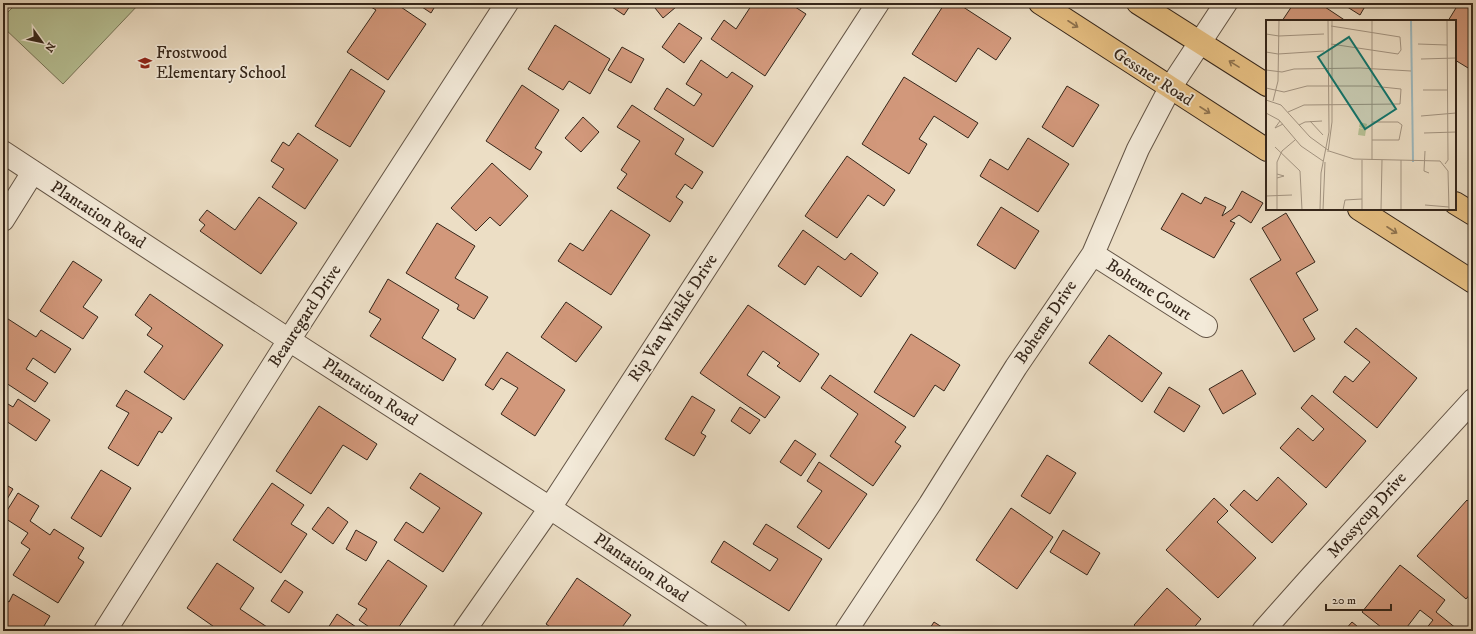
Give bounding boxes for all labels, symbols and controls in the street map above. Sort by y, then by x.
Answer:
one-way arrow [1067,20,1078,28]
inset map [1266,20,1456,210]
north arrow [22,22,62,62]
text: N [41,39,58,55]
place label: Frostwood Elementary School [156,42,286,84]
street label: Gessner Road [1109,43,1198,111]
school or university icon: Frostwood Elementary School [137,55,153,71]
one-way arrow [1228,59,1240,67]
one-way arrow [1199,107,1211,115]
street label: Plantation Road [46,176,150,254]
one-way arrow [1386,226,1397,234]
street label: Rip Van Winkle Drive [623,250,723,386]
street label: Boheme Court [1102,254,1196,326]
street label: Beauregard Drive [264,260,346,372]
street label: Boheme Drive [1010,276,1082,368]
street label: Plantation Road [318,353,422,431]
street label: Mossycup Drive [1323,467,1411,563]
street label: Plantation Road [589,528,693,608]
scale bar [1326,586,1391,612]
text: 20 m [1332,593,1356,608]

